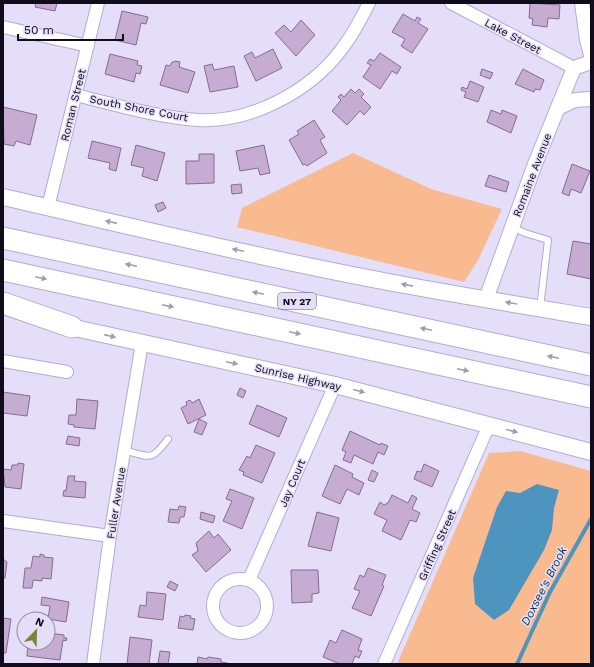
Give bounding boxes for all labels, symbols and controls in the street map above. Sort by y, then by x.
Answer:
scale bar [18,16,123,42]
street label: Lake Street [482,16,544,57]
text: 50 m [24,23,54,37]
street label: Roman Street [58,67,89,143]
street label: South Shore Court [88,93,190,125]
street label: Romaine Avenue [510,131,554,219]
one-way arrow [105,219,117,225]
one-way arrow [232,247,244,253]
one-way arrow [125,262,137,268]
one-way arrow [35,276,47,282]
one-way arrow [400,282,413,288]
one-way arrow [252,289,264,295]
road number: NY 27 [278,293,316,309]
one-way arrow [505,300,517,306]
one-way arrow [162,303,174,309]
one-way arrow [420,326,432,332]
one-way arrow [289,331,301,337]
one-way arrow [104,333,116,339]
one-way arrow [547,353,559,359]
one-way arrow [226,360,238,366]
street label: Sunrise Highway [253,361,343,394]
one-way arrow [457,367,470,373]
one-way arrow [353,389,365,395]
one-way arrow [506,428,518,434]
street label: Jay Court [277,457,309,509]
street label: Fuller Avenue [104,466,129,540]
street label: Griffing Street [416,507,459,583]
water label: Doxsee's Brook [518,544,570,628]
north arrow [16,611,56,651]
text: N [33,615,46,630]

